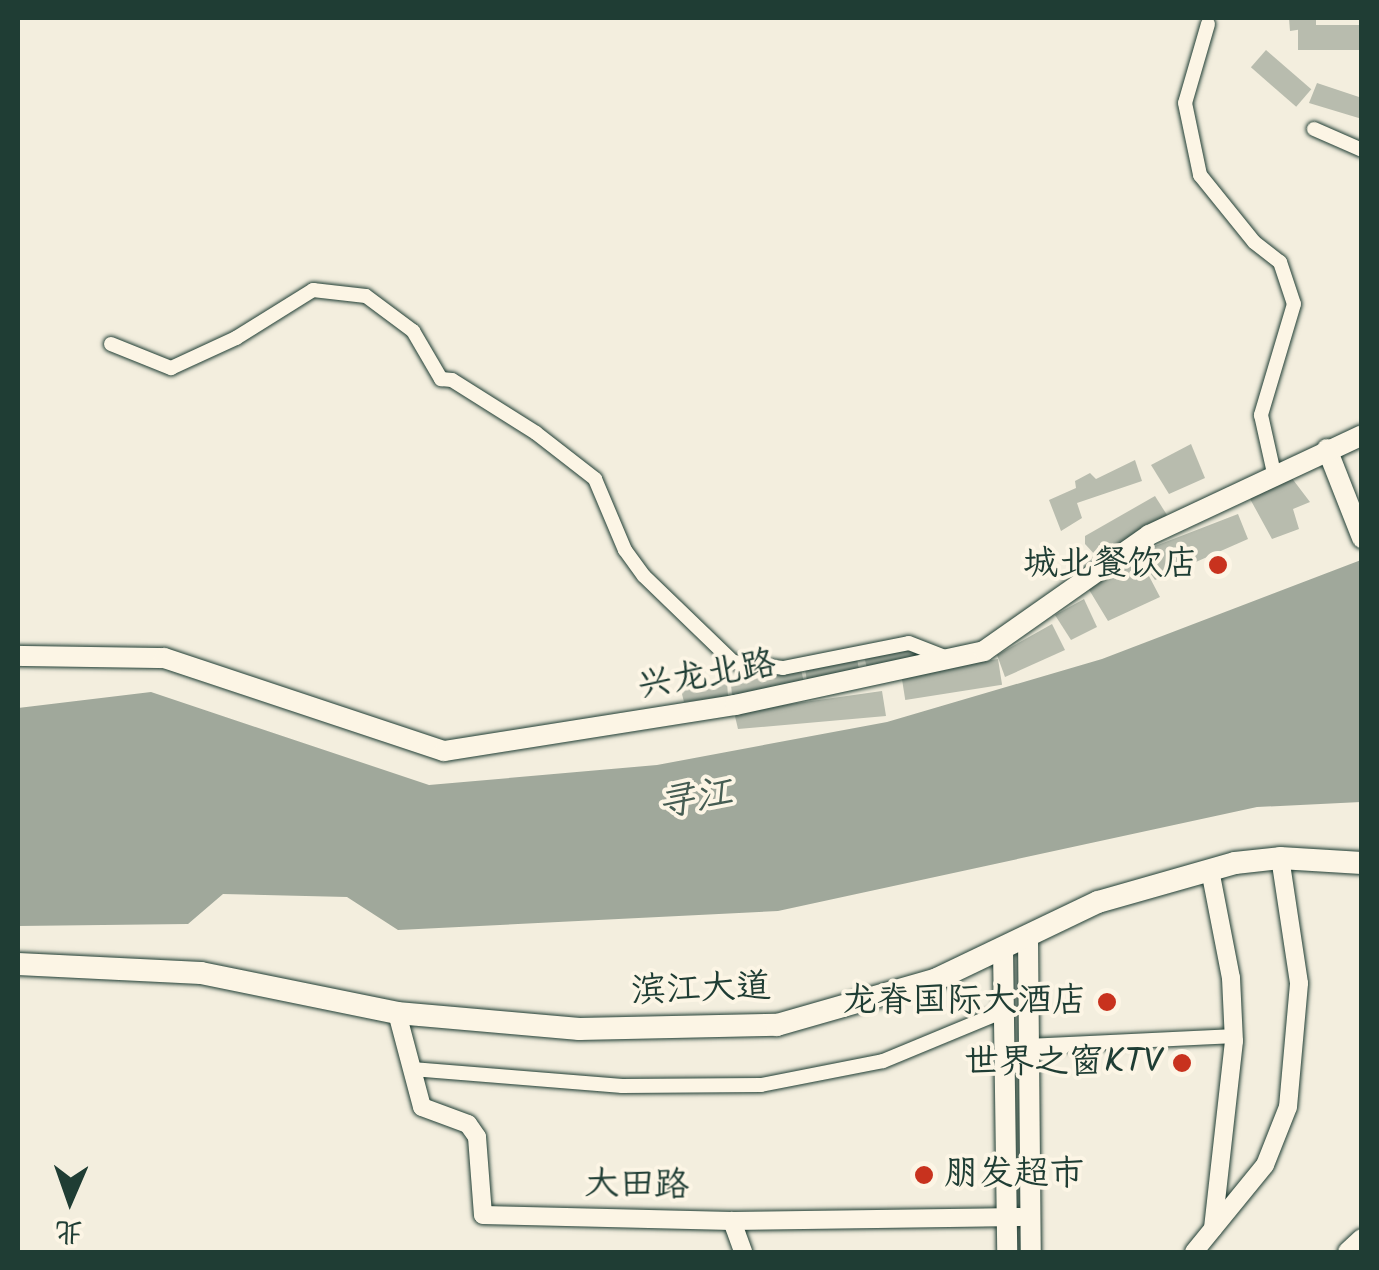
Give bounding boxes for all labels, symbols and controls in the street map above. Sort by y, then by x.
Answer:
place label: 城北餐饮店 [1023,544,1198,586]
marker: 城北餐饮店 [1207,554,1229,576]
street label: 兴龙北路 [634,643,780,709]
water label: 寻江 [654,772,736,828]
street label: 滨江大道 [630,967,772,1013]
place label: 龙脊国际大酒店 [842,981,1087,1023]
marker: 龙脊国际大酒店 [1096,991,1118,1013]
place label: 世界之窗KTV [964,1042,1162,1084]
marker: 世界之窗KTV [1171,1052,1193,1074]
north arrow [20,1150,120,1250]
place label: 朋发超市 [944,1154,1084,1196]
street label: 大田路 [584,1164,690,1208]
marker: 朋发超市 [913,1164,935,1186]
text: 北 [54,1208,84,1253]

